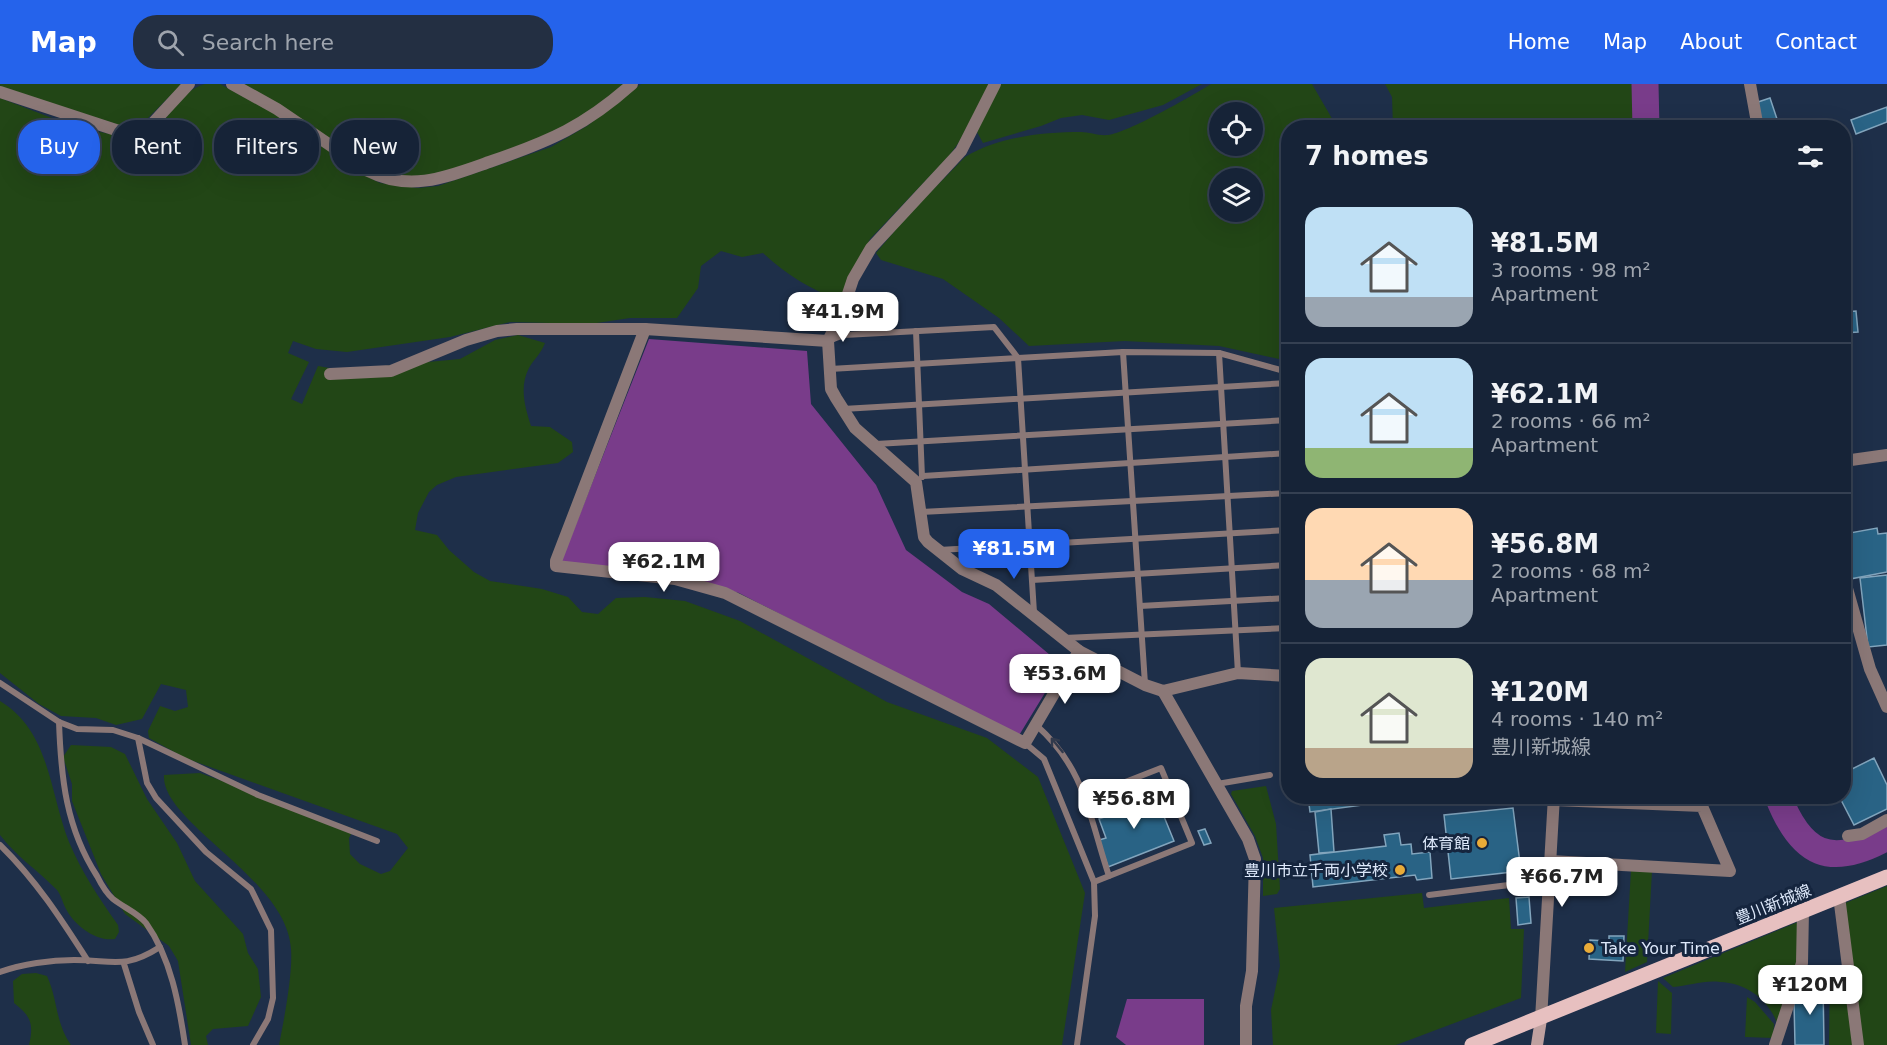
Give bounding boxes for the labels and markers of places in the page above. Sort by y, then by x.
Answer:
pin: ¥41.9M [794,292,892,343]
pin: ¥81.5M [965,529,1063,580]
pin: ¥62.1M [615,542,713,593]
pin: ¥53.6M [1016,654,1114,705]
pin: ¥56.8M [1085,779,1183,830]
place label: 体育館 [1422,834,1470,853]
marker: 体育館 [1475,836,1489,850]
pin: ¥66.7M [1513,857,1611,908]
place label: 豊川市立千両小学校 [1244,861,1388,880]
marker: 豊川市立千両小学校 [1393,863,1407,877]
place label: Take Your Time [1600,939,1720,958]
marker: Take Your Time [1582,941,1596,955]
pin: ¥120M [1768,965,1852,1016]

